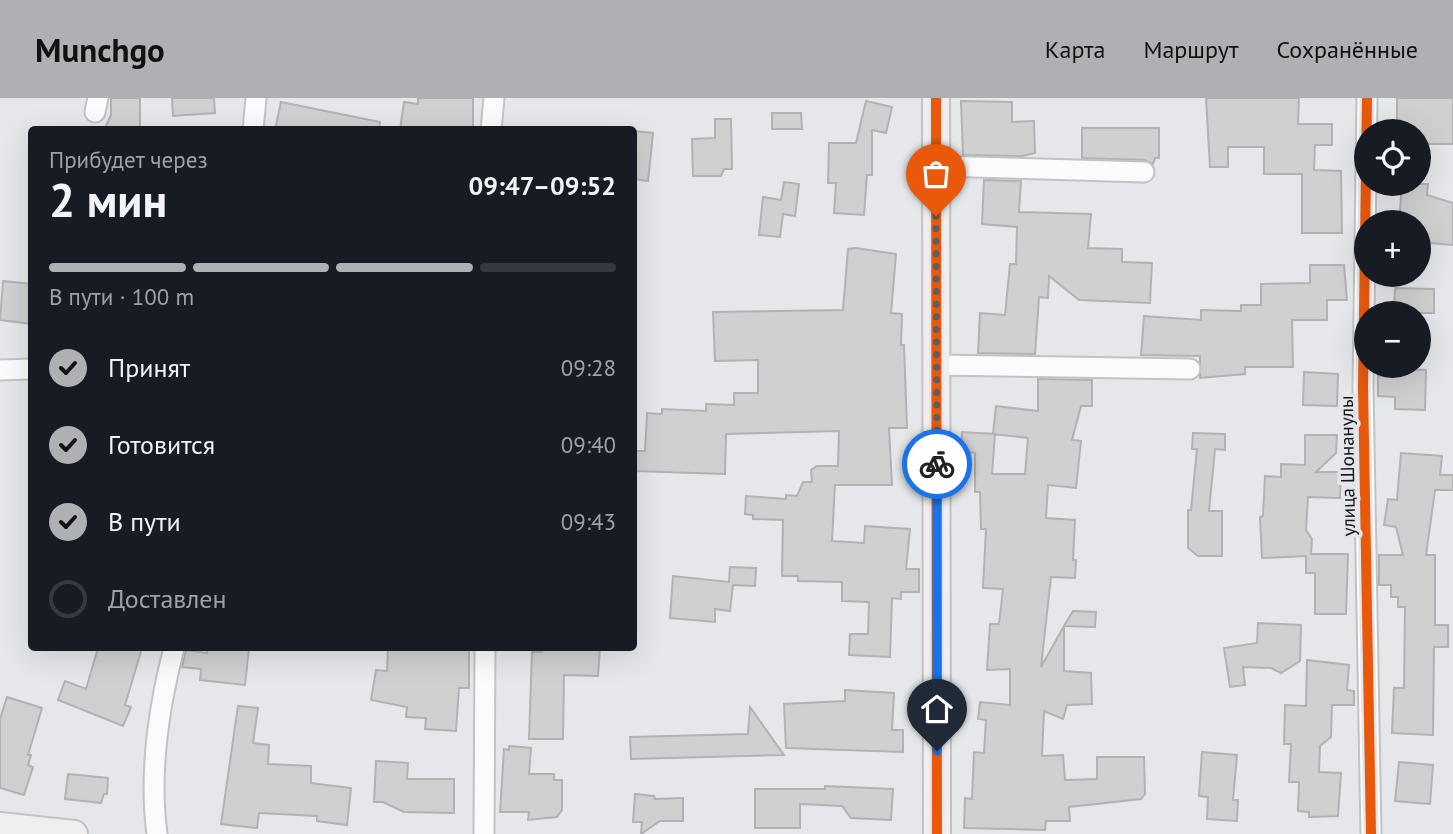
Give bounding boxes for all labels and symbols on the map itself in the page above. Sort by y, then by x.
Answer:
pin [906,144,966,216]
street label: улица Шонанулы [1334,395,1360,537]
courier [902,429,972,499]
pin [907,679,967,751]

